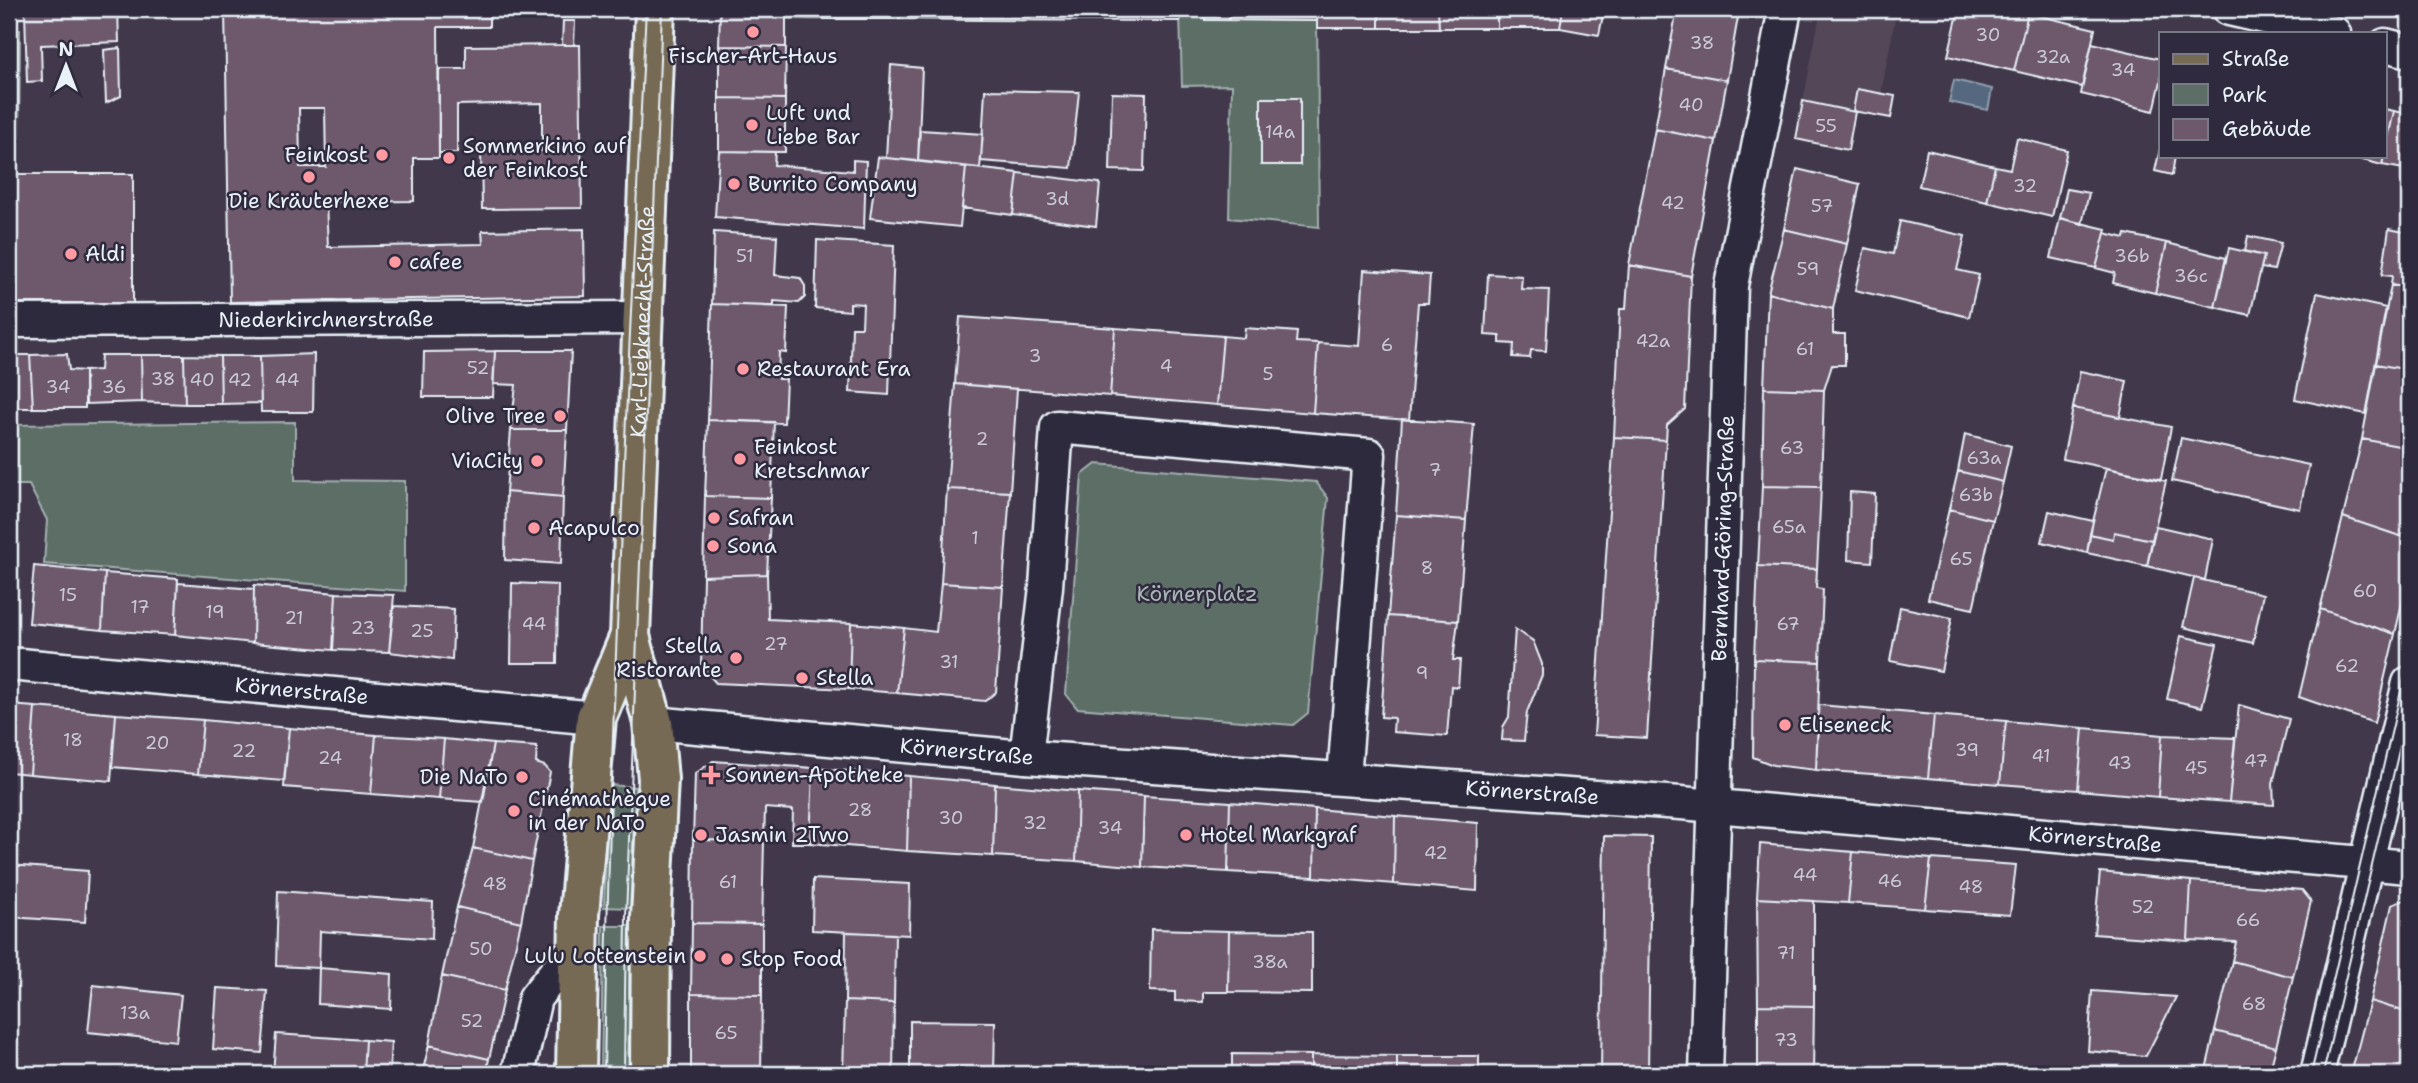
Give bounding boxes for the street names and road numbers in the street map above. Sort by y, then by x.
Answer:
street label: Karl-Liebknecht-Straße [624,205,661,438]
street label: Niederkirchnerstraße [218,305,434,334]
street label: Bernhard-Göring-Straße [1705,415,1741,662]
street label: Körnerstraße [234,671,370,711]
street label: Körnerstraße [899,732,1034,771]
street label: Körnerstraße [1464,774,1600,811]
street label: Körnerstraße [2027,820,2163,859]

